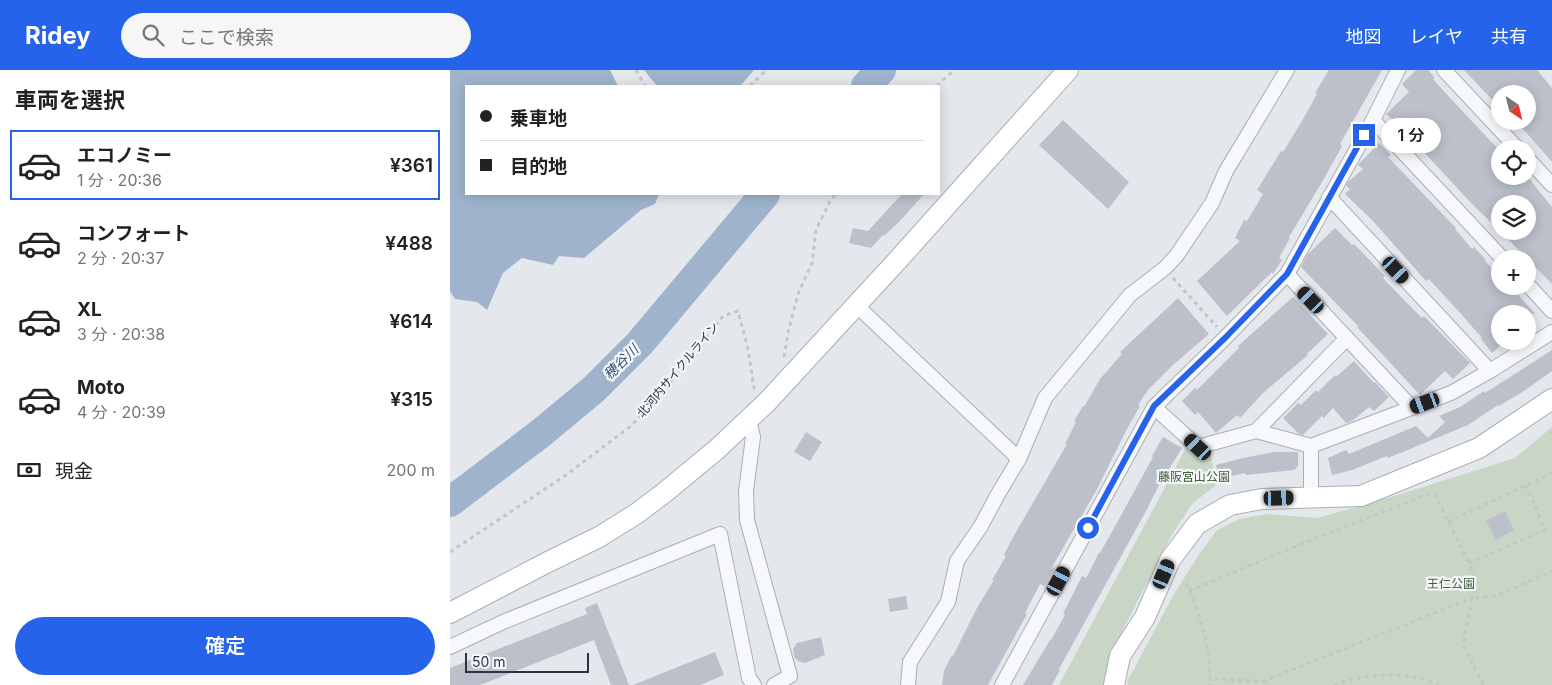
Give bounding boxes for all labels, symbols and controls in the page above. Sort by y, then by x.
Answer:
search box [121,13,471,58]
text: Ridey [25,21,91,50]
icon: search [139,21,167,49]
text: ここで検索 [179,26,274,49]
text: 地図 [1346,26,1382,47]
text: レイヤ [1410,26,1463,47]
text: 共有 [1491,26,1527,47]
north arrow [1491,85,1536,130]
map controls [1491,85,1536,350]
text: 車両を選択 [15,87,125,113]
text: 乗車地 [510,107,567,130]
callout: 1 分 [1382,118,1442,152]
route end [1353,124,1375,146]
text: 1 分 [1398,125,1424,145]
button: locate [1491,140,1536,185]
icon: car [17,143,62,188]
text: エコノミー [77,144,172,167]
text: ¥361 [390,154,433,177]
text: 目的地 [510,155,567,178]
text: 1 分 · 20:36 [77,170,162,190]
button: layers [1491,195,1536,240]
icon: car [17,221,62,266]
text: コンフォート [77,222,190,245]
text: ¥488 [385,232,433,255]
text: 2 分 · 20:37 [77,248,164,268]
button: + [1491,250,1536,295]
car [1380,254,1411,286]
car [1295,284,1326,316]
text: XL [77,298,102,321]
icon: car [17,299,62,344]
button: − [1491,305,1536,350]
text: ¥614 [389,310,433,333]
street label: 北河内サイクルライン [633,319,722,420]
text: 3 分 · 20:38 [77,324,165,344]
water label: 穂谷川 [600,339,643,383]
text: Moto [77,376,125,399]
icon: car [17,377,62,422]
text: ¥315 [390,388,433,411]
car [1408,391,1441,415]
text: 4 分 · 20:39 [77,402,166,422]
car [1181,431,1214,463]
icon: cash [15,456,43,484]
text: 現金 [55,460,93,483]
text: 200 m [387,460,435,480]
park label: 藤阪宮山公園 [1158,469,1230,484]
car [1263,490,1294,506]
route start [1077,517,1099,539]
car [1151,557,1176,591]
car [1045,564,1072,598]
park label: 王仁公園 [1427,576,1475,591]
button: 確定 [15,617,435,675]
scale bar [465,650,589,673]
text: 50 m [472,653,506,670]

